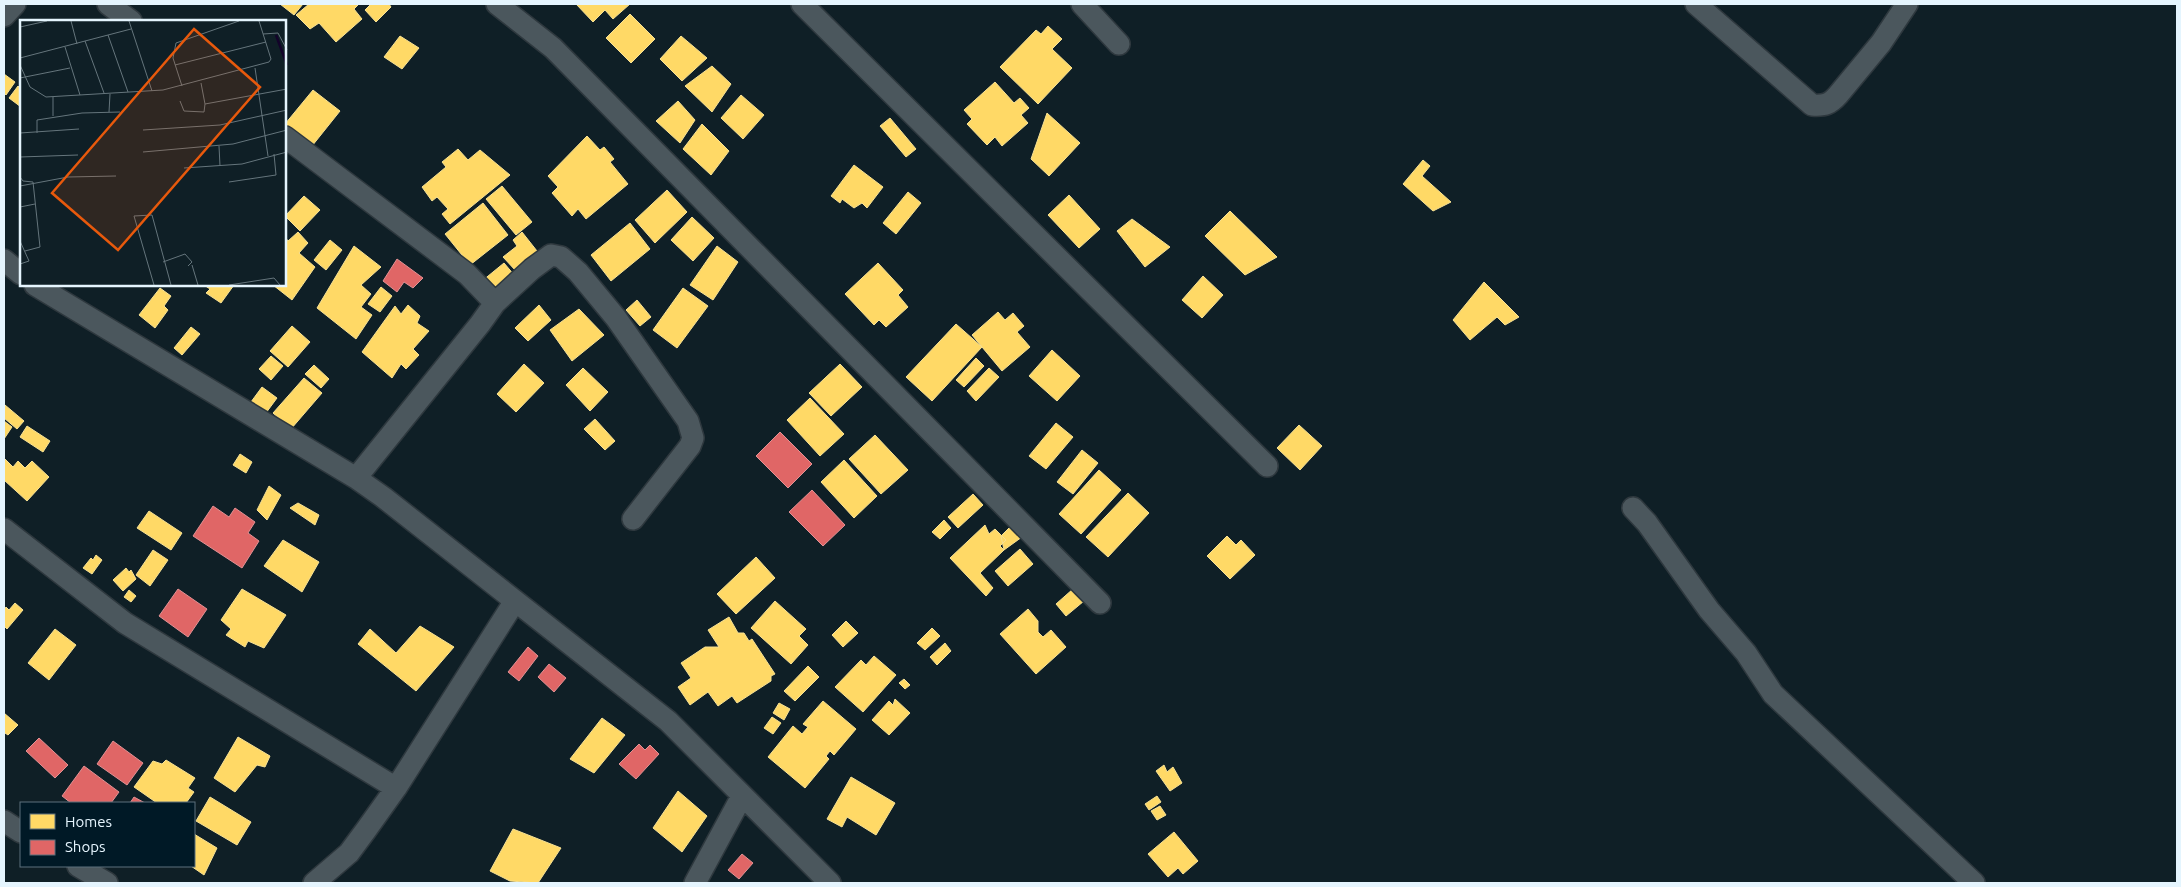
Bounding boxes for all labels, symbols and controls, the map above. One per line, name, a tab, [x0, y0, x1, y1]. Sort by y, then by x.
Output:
inset map	[20, 20, 286, 286]
legend	[20, 802, 195, 867]
text: Homes	[65, 813, 112, 830]
text: Shops	[65, 838, 106, 855]

